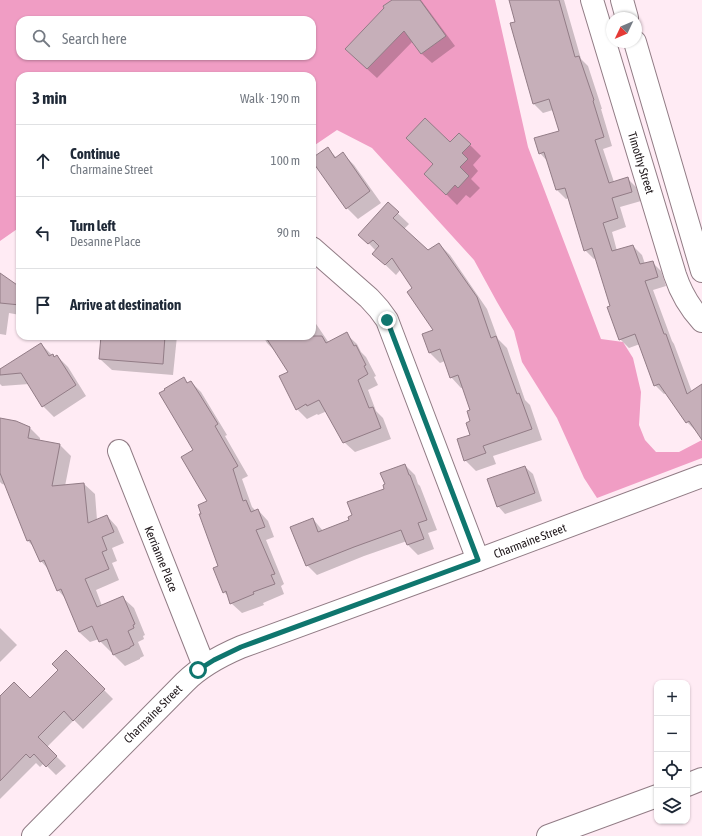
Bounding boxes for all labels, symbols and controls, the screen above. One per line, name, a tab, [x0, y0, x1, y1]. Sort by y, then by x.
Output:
north arrow	[606, 12, 642, 48]
search box	[16, 16, 316, 60]
icon: search	[30, 27, 52, 49]
text: Search here	[62, 30, 127, 47]
text: 3 min	[32, 88, 67, 108]
text: Walk · 190 m	[240, 91, 300, 106]
street label: Timothy Street	[625, 130, 657, 196]
text: Continue	[70, 145, 120, 162]
icon: ahead	[32, 150, 54, 172]
text: 100 m	[271, 153, 300, 168]
text: Charmaine Street	[70, 162, 153, 177]
text: Turn left	[70, 217, 116, 234]
icon: left	[32, 222, 54, 244]
text: 90 m	[277, 225, 300, 240]
text: Desanne Place	[70, 234, 141, 249]
icon: arrive	[32, 294, 54, 316]
text: Arrive at destination	[70, 296, 181, 313]
route end	[378, 311, 396, 329]
street label: Charmaine Street	[492, 521, 569, 561]
street label: Kerrianne Place	[141, 524, 181, 594]
route start	[189, 661, 207, 679]
map controls	[654, 680, 690, 824]
button: +	[654, 680, 690, 716]
street label: Charmaine Street	[121, 682, 185, 746]
button: −	[654, 716, 690, 752]
button: locate	[654, 752, 690, 788]
button: layers	[654, 788, 690, 824]

